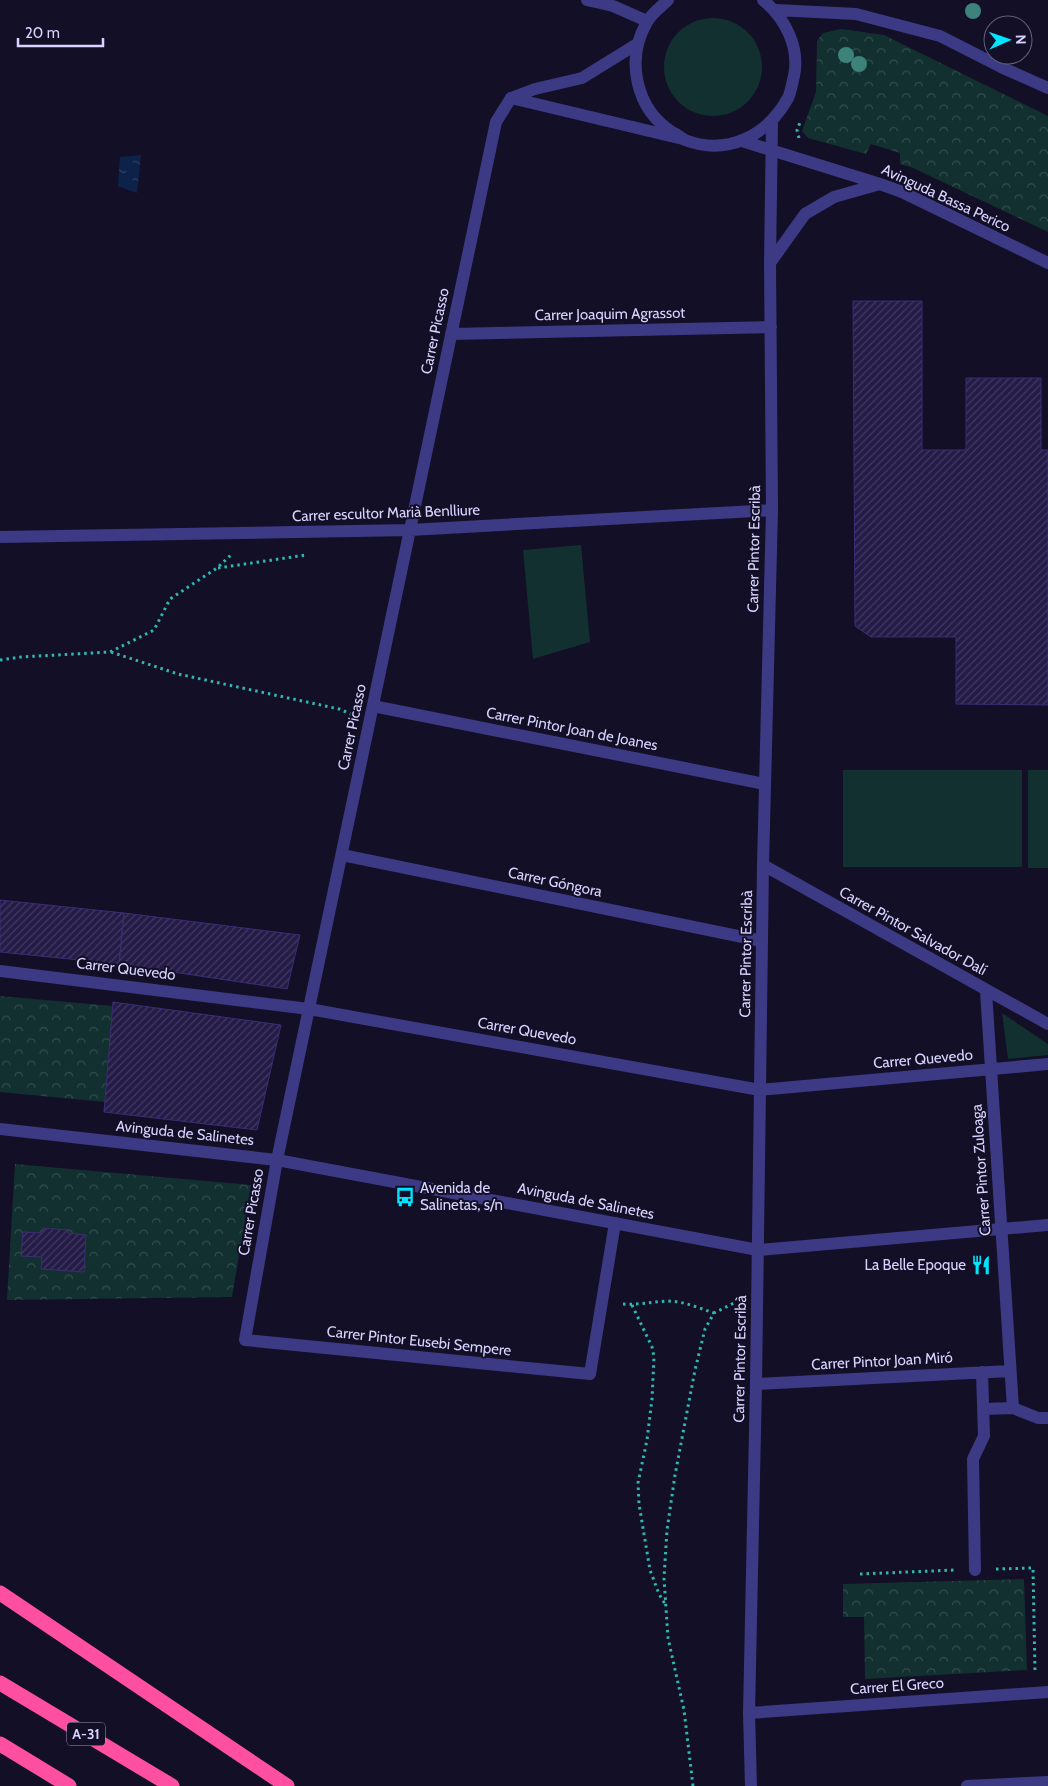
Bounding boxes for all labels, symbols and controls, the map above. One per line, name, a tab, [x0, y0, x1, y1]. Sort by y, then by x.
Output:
scale bar	[18, 15, 102, 47]
north arrow	[983, 15, 1033, 65]
text: 20 m	[25, 24, 60, 42]
text: N	[1012, 34, 1030, 45]
street label: Avinguda Bassa Perico	[879, 160, 1013, 236]
street label: Carrer Picasso	[417, 286, 453, 376]
street label: Carrer Joaquim Agrassot	[535, 304, 685, 324]
street label: Carrer Pintor Escribà	[744, 484, 764, 613]
street label: Carrer escultor Marià Benlliure	[292, 501, 481, 525]
street label: Carrer Picasso	[334, 682, 370, 772]
street label: Carrer Pintor Joan de Joanes	[485, 704, 659, 754]
street label: Carrer Góngora	[506, 863, 604, 901]
street label: Carrer Pintor Salvador Dalí	[836, 883, 990, 979]
street label: Carrer Pintor Escribà	[736, 889, 756, 1018]
street label: Carrer Quevedo	[75, 954, 177, 984]
street label: Carrer Quevedo	[476, 1013, 578, 1049]
street label: Carrer Quevedo	[872, 1046, 974, 1072]
street label: Carrer Pintor Zuloaga	[967, 1103, 995, 1236]
street label: Avinguda de Salinetes	[115, 1117, 255, 1149]
street label: Carrer Picasso	[235, 1167, 267, 1257]
place label: Avenida de Salinetas, s/n	[420, 1179, 503, 1214]
street label: Avinguda de Salinetes	[516, 1179, 656, 1223]
bus stop icon: Avenida de Salinetas, s/n	[394, 1186, 416, 1208]
restaurant icon: La Belle Epoque	[970, 1254, 992, 1276]
place label: La Belle Epoque	[865, 1256, 966, 1274]
street label: Carrer Pintor Escribà	[730, 1294, 750, 1423]
street label: Carrer Pintor Eusebi Sempere	[326, 1322, 512, 1360]
street label: Carrer Pintor Joan Miró	[811, 1348, 953, 1374]
street label: Carrer El Greco	[850, 1674, 944, 1698]
road number: A-31	[67, 1722, 105, 1746]

